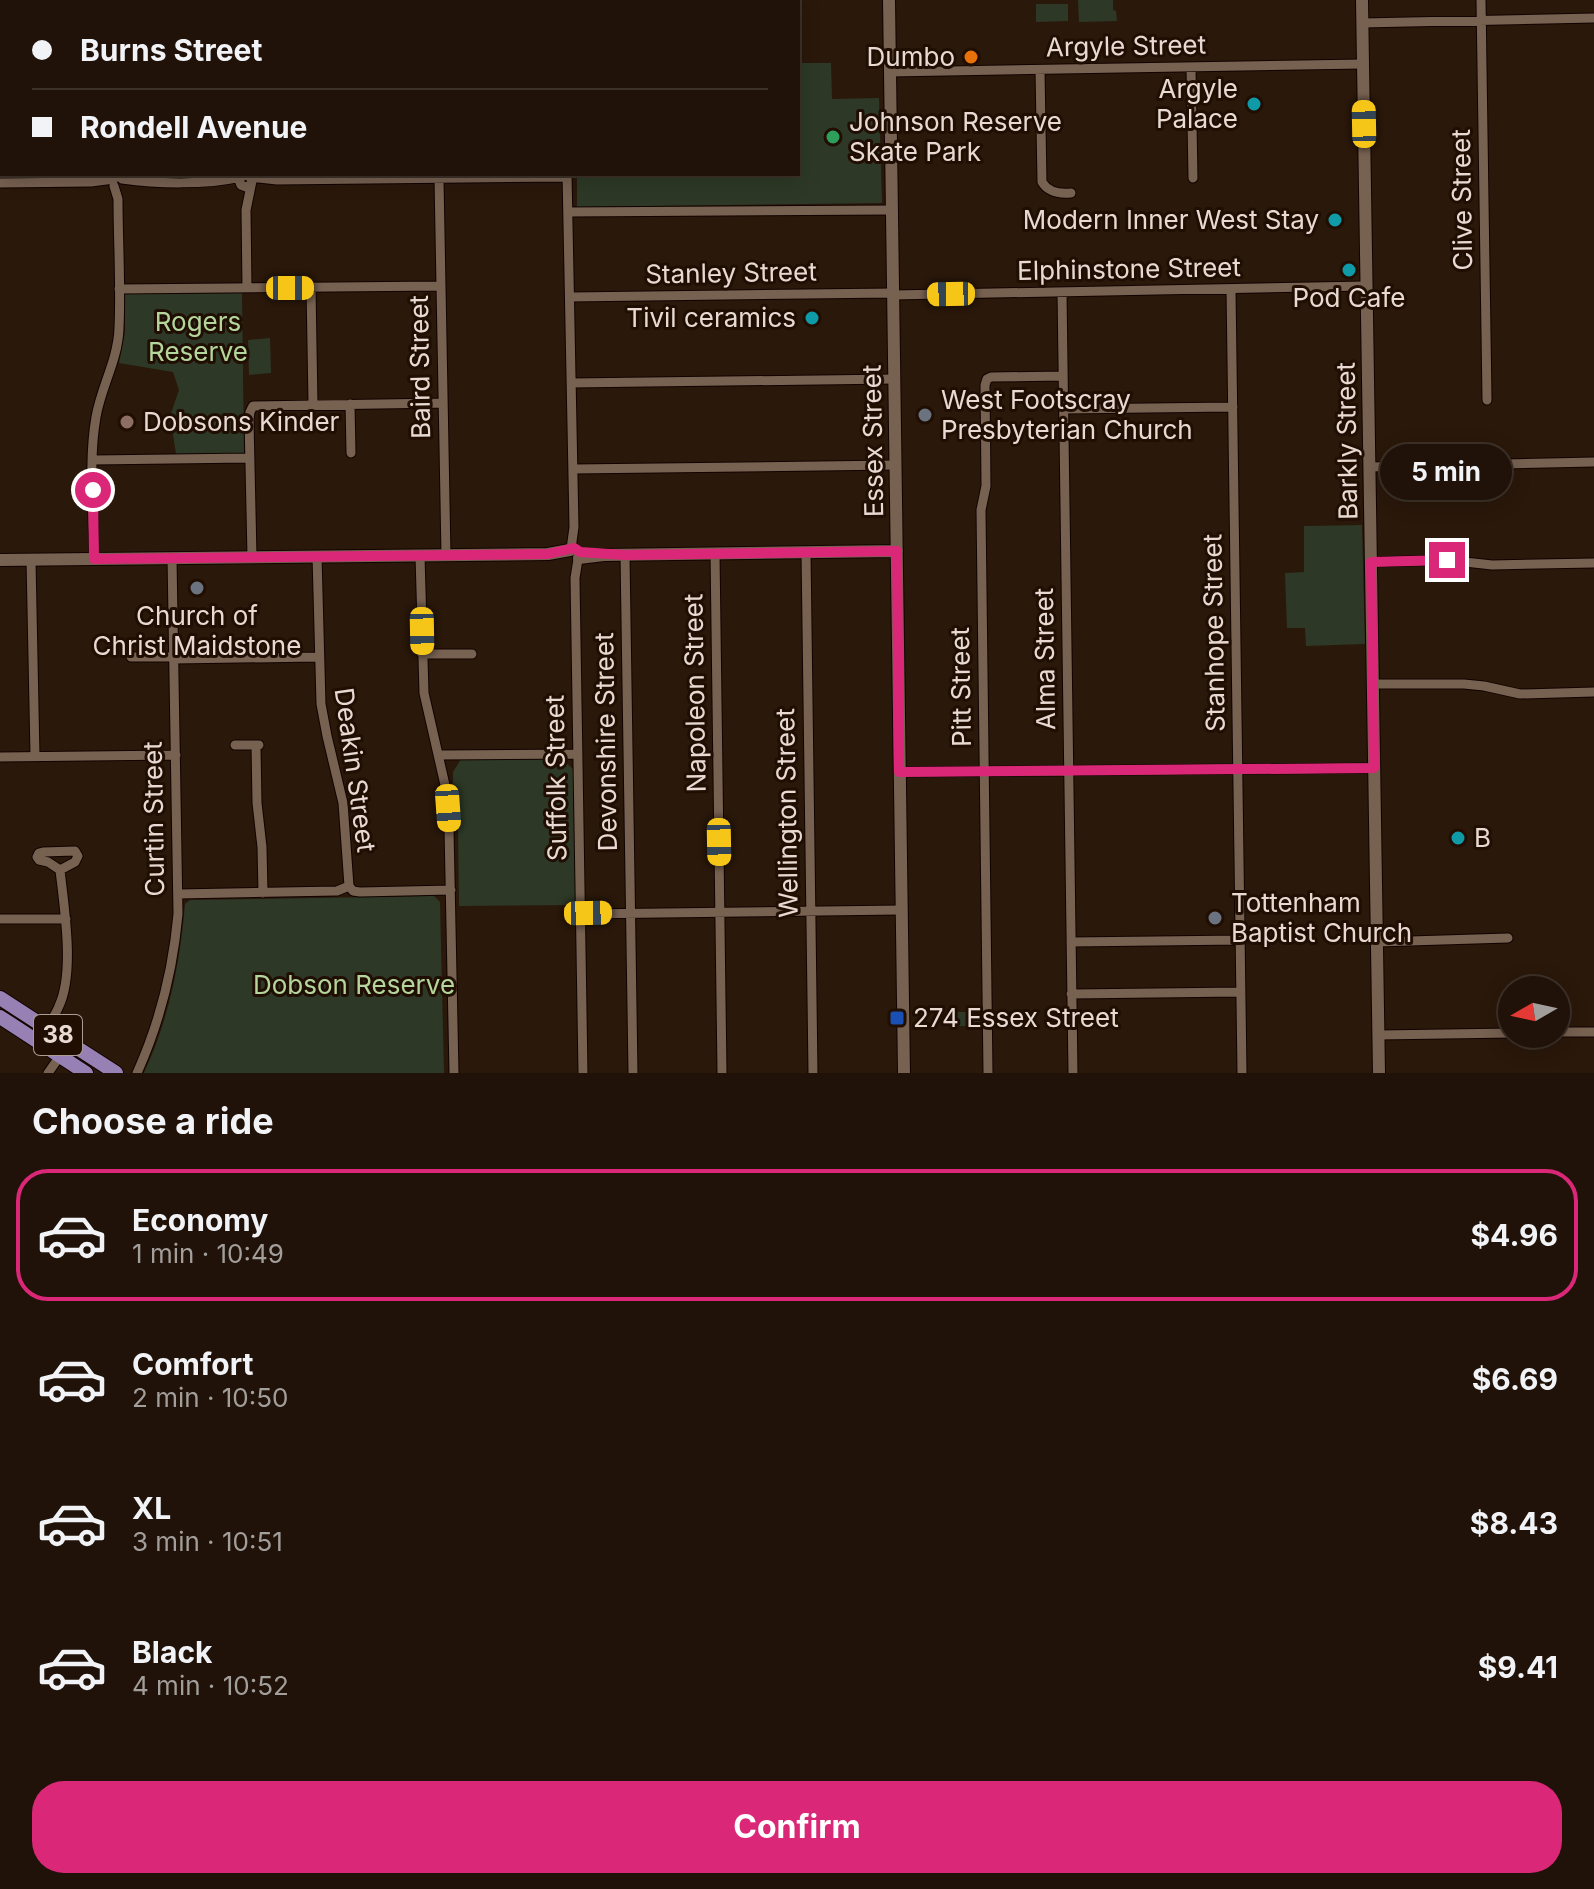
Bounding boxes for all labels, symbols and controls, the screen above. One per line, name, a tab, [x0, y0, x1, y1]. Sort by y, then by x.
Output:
street label: Argyle Street	[1046, 29, 1206, 62]
text: Burns Street	[80, 32, 262, 68]
place label: Dumbo	[867, 41, 955, 72]
marker: Dumbo	[962, 48, 980, 66]
place label: Argyle Palace	[1156, 73, 1238, 134]
marker: Argyle Palace	[1245, 95, 1263, 113]
car	[1352, 100, 1376, 148]
place label: Johnson Reserve Skate Park	[849, 106, 1062, 167]
text: Rondell Avenue	[80, 109, 307, 145]
marker: Johnson Reserve Skate Park	[824, 128, 842, 146]
street label: Clive Street	[1445, 129, 1478, 271]
place label: Modern Inner West Stay	[1023, 204, 1319, 235]
marker: Modern Inner West Stay	[1326, 211, 1344, 229]
street label: Elphinstone Street	[1017, 251, 1241, 286]
street label: Stanley Street	[645, 256, 817, 289]
marker: Pod Cafe	[1340, 261, 1358, 279]
car	[266, 276, 314, 300]
car	[927, 282, 975, 306]
place label: Pod Cafe	[1293, 282, 1405, 313]
street label: Baird Street	[403, 295, 436, 439]
place label: Tivil ceramics	[626, 302, 796, 333]
park label: Rogers Reserve	[148, 306, 248, 367]
marker: Tivil ceramics	[803, 309, 821, 327]
street label: Barkly Street	[1330, 362, 1363, 520]
street label: Essex Street	[856, 364, 889, 518]
place label: West Footscray Presbyterian Church	[941, 384, 1193, 445]
place label: Dobsons Kinder	[143, 406, 340, 437]
marker: West Footscray Presbyterian Church	[916, 406, 934, 424]
marker: Dobsons Kinder	[118, 413, 136, 431]
callout: 5 min	[1381, 444, 1513, 500]
text: 5 min	[1411, 456, 1481, 487]
route start	[75, 472, 111, 508]
street label: Stanhope Street	[1196, 534, 1231, 732]
route end	[1429, 542, 1465, 578]
marker: Church of Christ Maidstone	[188, 579, 206, 597]
street label: Alma Street	[1028, 588, 1061, 730]
street label: Napoleon Street	[677, 593, 712, 793]
place label: Church of Christ Maidstone	[93, 600, 301, 661]
car	[410, 607, 434, 655]
street label: Pitt Street	[944, 627, 977, 747]
street label: Devonshire Street	[588, 632, 623, 852]
street label: Deakin Street	[329, 686, 382, 854]
street label: Suffolk Street	[539, 695, 572, 861]
street label: Wellington Street	[769, 708, 804, 918]
street label: Curtin Street	[137, 741, 170, 897]
car	[434, 783, 462, 833]
car	[707, 818, 731, 866]
place label: B	[1474, 822, 1491, 853]
marker: B	[1449, 829, 1467, 847]
place label: Tottenham Baptist Church	[1231, 887, 1412, 948]
car	[564, 901, 612, 925]
marker: Tottenham Baptist Church	[1206, 909, 1224, 927]
park label: Dobson Reserve	[253, 969, 455, 1000]
north arrow	[1498, 976, 1570, 1048]
map controls	[1498, 976, 1570, 1048]
place label: 274 Essex Street	[913, 1002, 1119, 1033]
marker: 274 Essex Street	[888, 1009, 906, 1027]
road number: 38	[34, 1015, 82, 1055]
text: Choose a ride	[32, 1099, 274, 1143]
icon: car	[36, 1199, 108, 1271]
text: Economy	[132, 1202, 268, 1238]
text: $4.96	[1470, 1217, 1558, 1253]
text: 1 min · 10:49	[132, 1238, 284, 1269]
icon: car	[36, 1343, 108, 1415]
text: Comfort	[132, 1346, 253, 1382]
text: $6.69	[1472, 1361, 1558, 1397]
text: 2 min · 10:50	[132, 1382, 288, 1413]
icon: car	[36, 1487, 108, 1559]
text: XL	[132, 1490, 171, 1526]
text: $8.43	[1470, 1505, 1558, 1541]
text: 3 min · 10:51	[132, 1526, 283, 1557]
icon: car	[36, 1631, 108, 1703]
text: Black	[132, 1634, 212, 1670]
text: $9.41	[1478, 1649, 1558, 1685]
text: 4 min · 10:52	[132, 1670, 289, 1701]
button: Confirm	[32, 1781, 1562, 1873]

